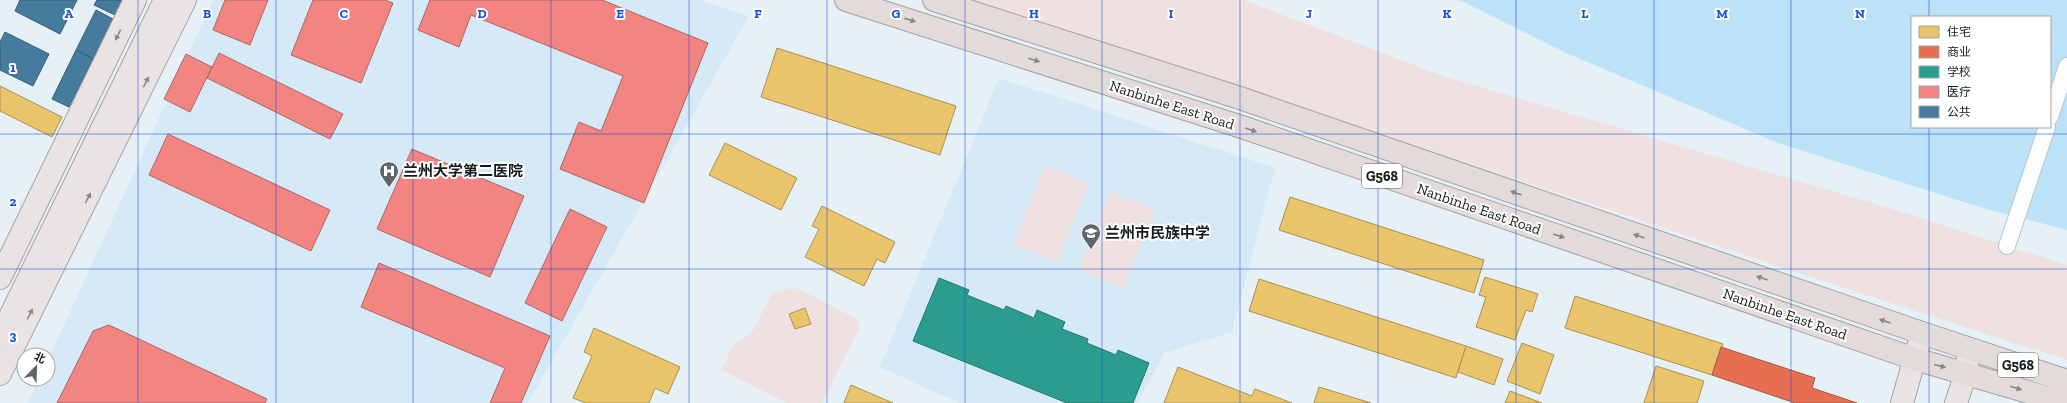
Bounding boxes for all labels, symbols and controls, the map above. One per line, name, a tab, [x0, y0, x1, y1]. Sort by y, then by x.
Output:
text: A	[65, 6, 74, 21]
text: B	[203, 6, 211, 21]
text: C	[340, 6, 348, 21]
text: D	[477, 6, 487, 21]
text: E	[616, 6, 624, 21]
text: F	[754, 6, 762, 21]
text: G	[892, 6, 901, 21]
text: H	[1029, 6, 1039, 21]
text: I	[1169, 6, 1174, 21]
text: J	[1306, 6, 1312, 21]
text: K	[1443, 6, 1452, 21]
text: L	[1581, 6, 1589, 21]
text: M	[1716, 6, 1728, 21]
text: N	[1855, 6, 1865, 21]
legend	[1911, 16, 2051, 128]
one-way arrow	[904, 18, 916, 24]
text: 住宅	[1947, 25, 1971, 39]
one-way arrow	[115, 29, 121, 41]
text: 商业	[1947, 45, 1971, 59]
one-way arrow	[1028, 57, 1040, 63]
text: 1	[10, 60, 16, 75]
text: 学校	[1947, 65, 1971, 79]
one-way arrow	[143, 76, 149, 87]
street label: Nanbinhe East Road	[1107, 76, 1237, 134]
text: 医疗	[1947, 85, 1971, 99]
text: 公共	[1947, 105, 1971, 119]
one-way arrow	[1245, 128, 1257, 134]
hospital icon: 兰州大学第二医院	[378, 160, 400, 188]
place label: 兰州大学第二医院	[403, 162, 523, 180]
road number: G568	[1362, 164, 1402, 188]
street label: Nanbinhe East Road	[1415, 179, 1544, 239]
one-way arrow	[1510, 190, 1522, 196]
one-way arrow	[85, 192, 91, 204]
text: 2	[10, 194, 17, 209]
school or university icon: 兰州市民族中学	[1080, 222, 1102, 250]
place label: 兰州市民族中学	[1105, 224, 1210, 242]
one-way arrow	[1633, 233, 1645, 239]
one-way arrow	[1553, 234, 1565, 240]
one-way arrow	[1756, 275, 1768, 281]
street label: Nanbinhe East Road	[1721, 284, 1850, 344]
one-way arrow	[27, 308, 33, 320]
one-way arrow	[1878, 317, 1890, 323]
text: 3	[10, 328, 17, 343]
north arrow	[16, 347, 56, 387]
text: 北	[32, 350, 47, 366]
road number: G568	[1998, 353, 2038, 377]
one-way arrow	[1935, 363, 1947, 369]
one-way arrow	[2011, 385, 2023, 391]

